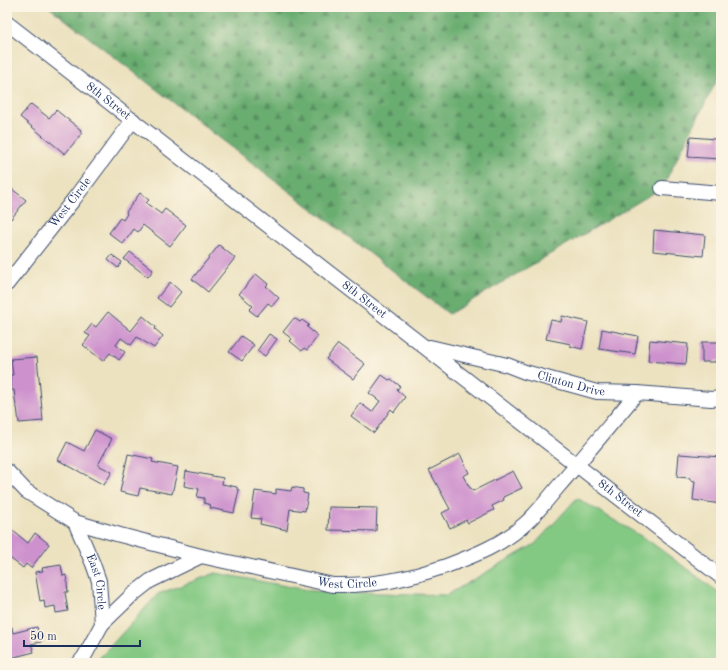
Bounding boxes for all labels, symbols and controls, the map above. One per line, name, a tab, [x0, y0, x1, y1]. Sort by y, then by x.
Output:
street label: 8th Street	[84, 81, 133, 122]
street label: West Circle	[47, 175, 94, 230]
street label: 8th Street	[340, 279, 389, 321]
street label: Clinton Drive	[536, 370, 605, 399]
street label: 8th Street	[596, 478, 645, 520]
street label: East Circle	[83, 552, 107, 611]
street label: West Circle	[316, 576, 378, 591]
scale bar	[24, 622, 140, 648]
text: 50 m	[30, 630, 57, 643]

